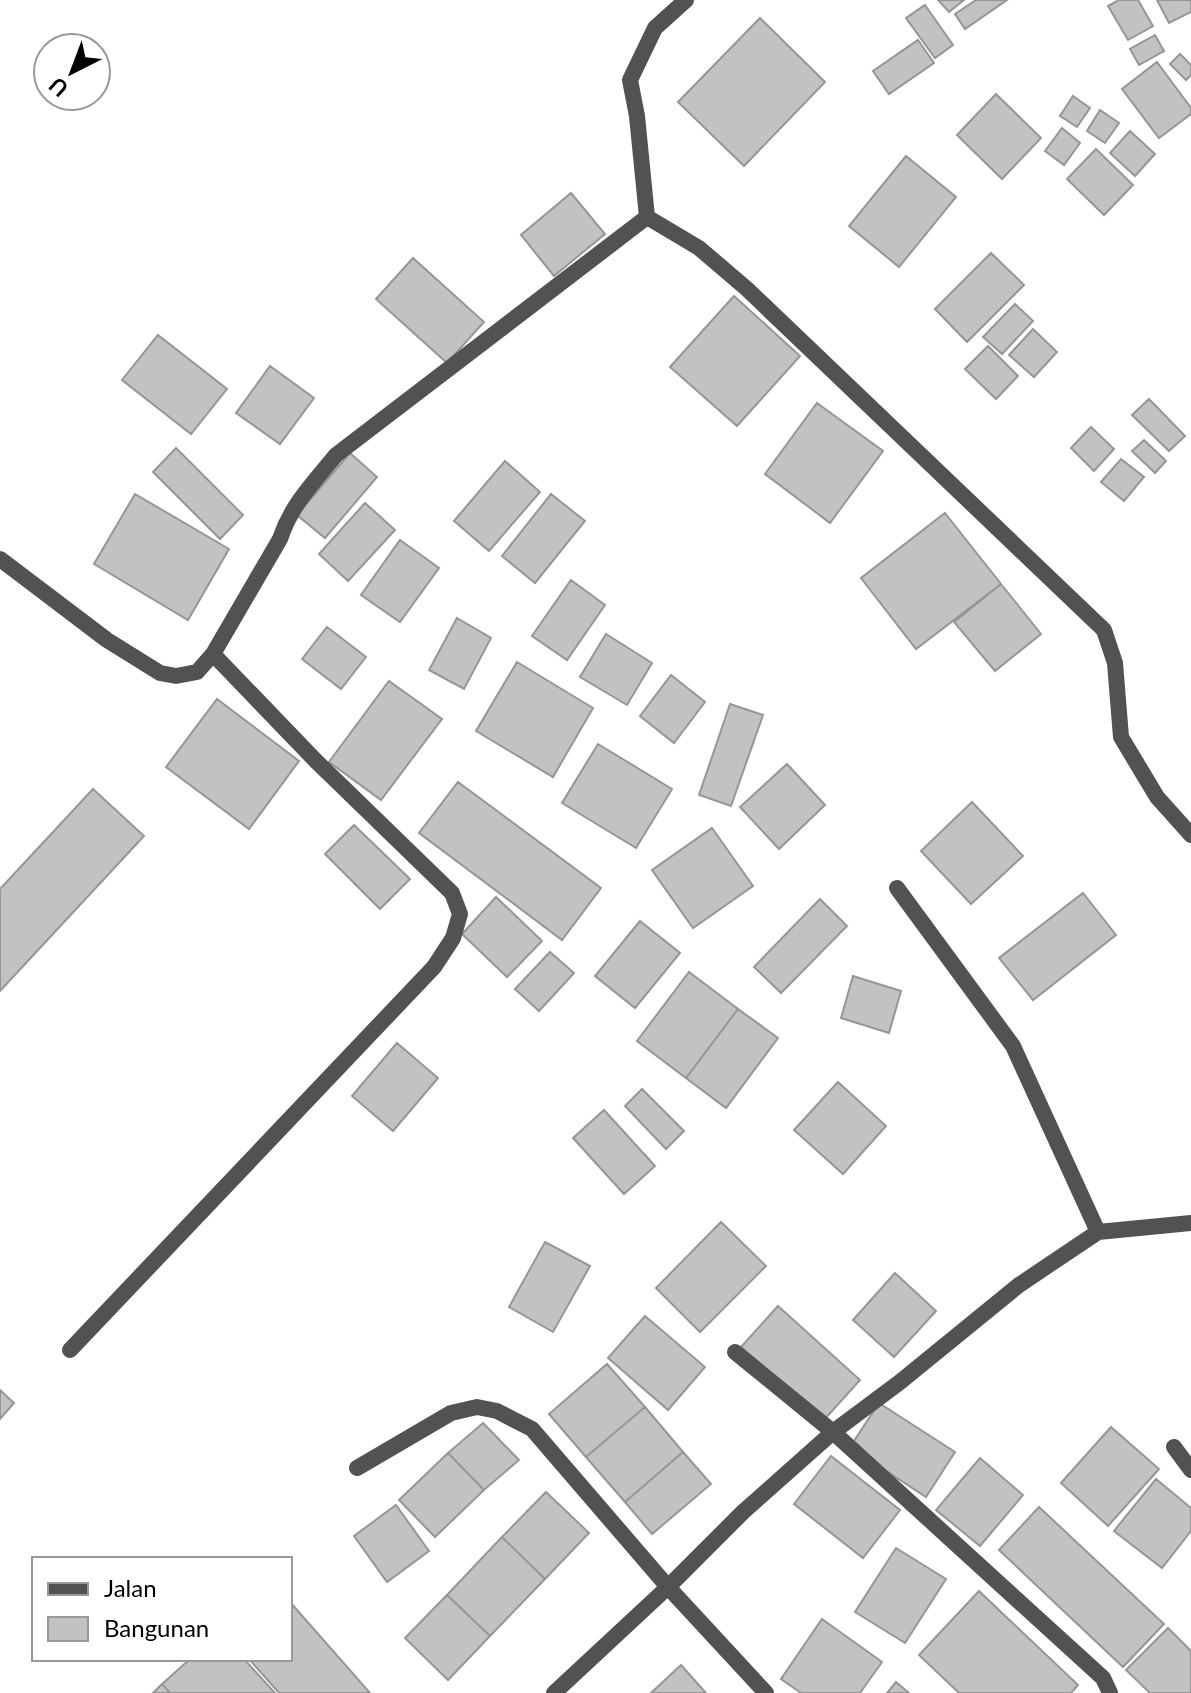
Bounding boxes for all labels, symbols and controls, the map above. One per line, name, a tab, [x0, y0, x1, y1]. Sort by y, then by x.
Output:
north arrow	[32, 32, 112, 112]
text: U	[43, 72, 73, 103]
legend	[32, 1557, 292, 1661]
text: Jalan	[104, 1573, 157, 1602]
text: Bangunan	[104, 1613, 209, 1642]

